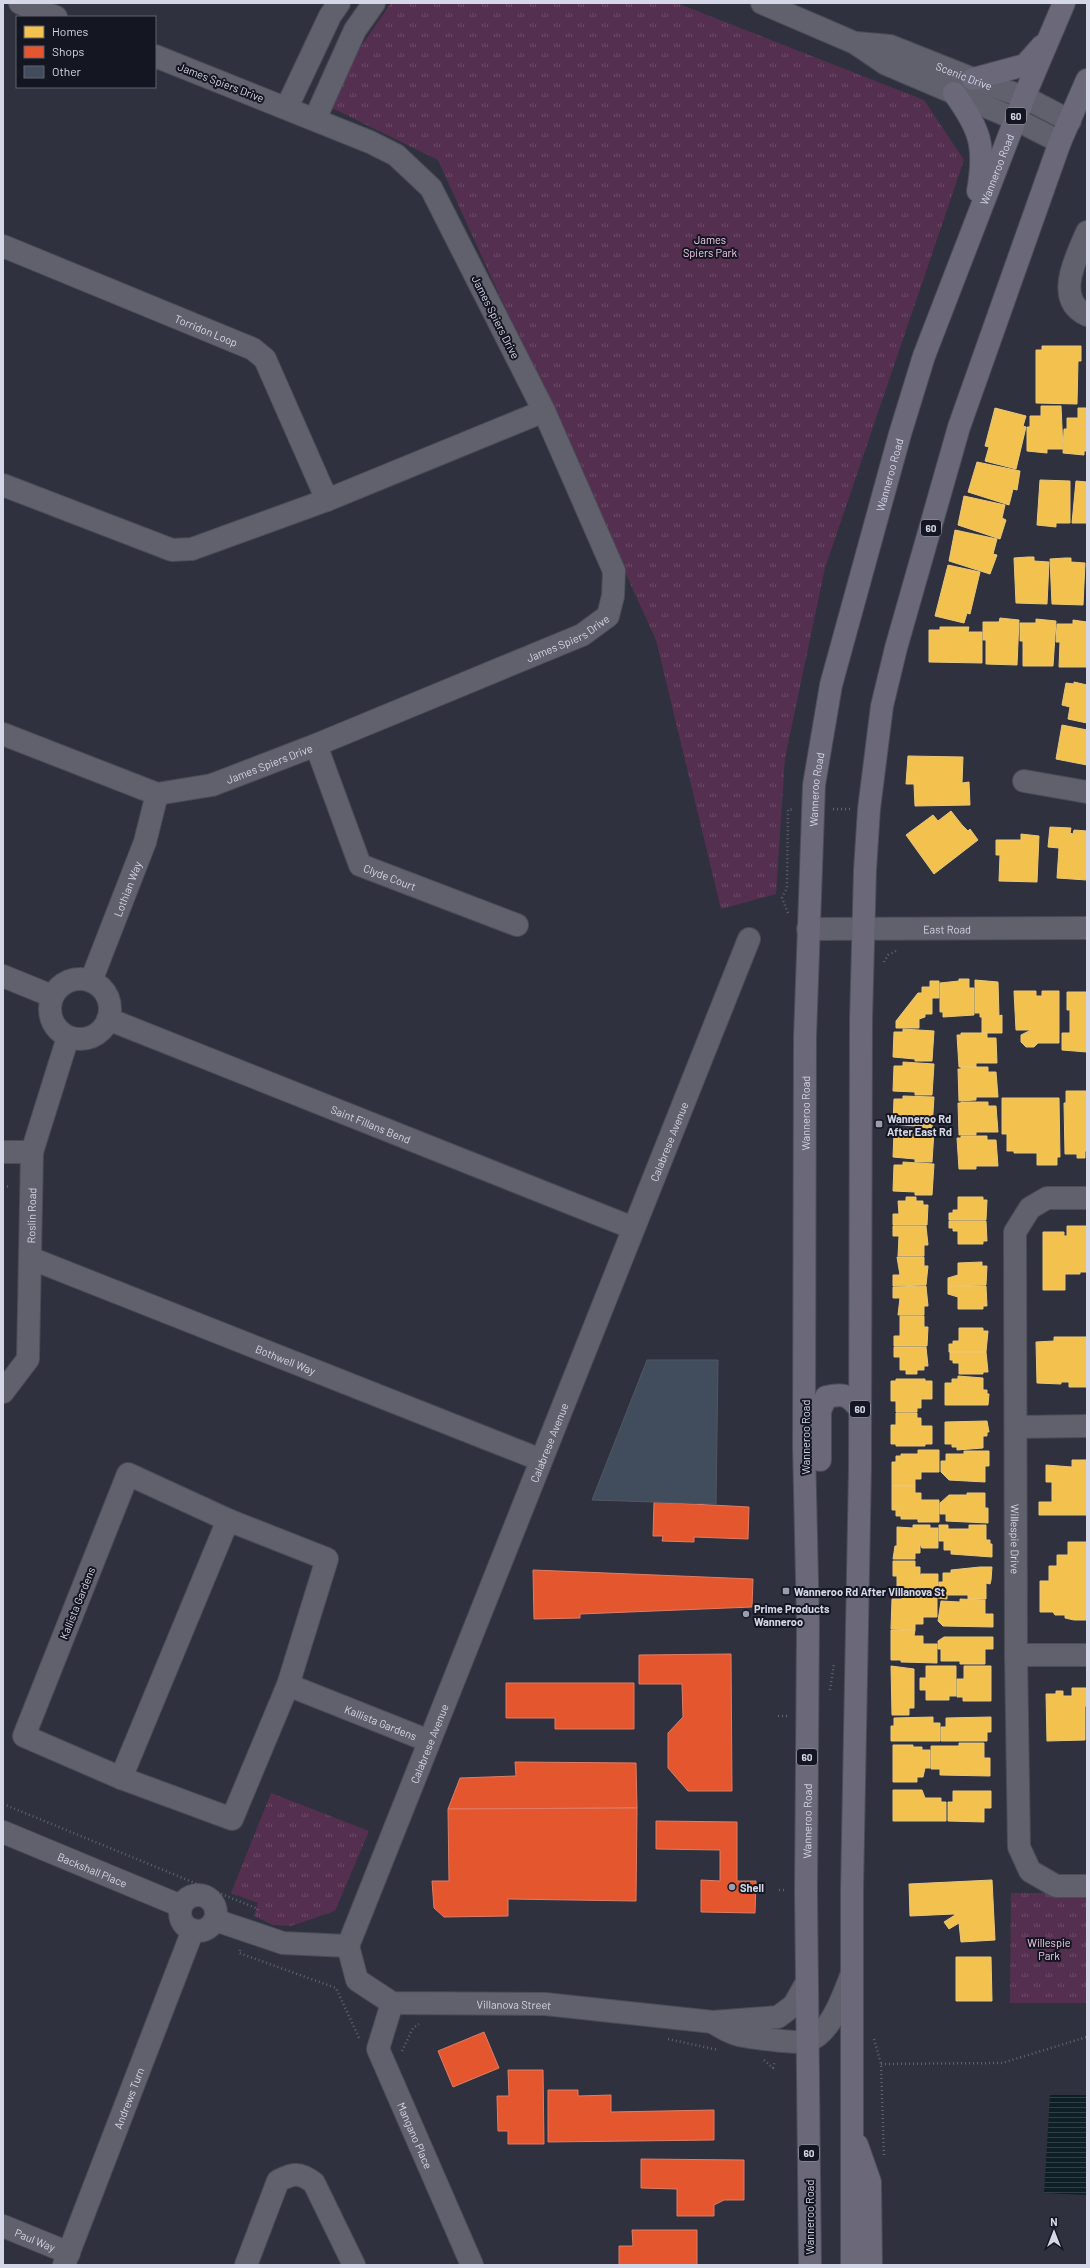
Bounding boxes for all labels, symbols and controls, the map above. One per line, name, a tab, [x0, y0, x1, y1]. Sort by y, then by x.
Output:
legend	[16, 16, 156, 88]
text: Homes	[52, 24, 89, 38]
text: Shops	[52, 44, 85, 58]
street label: Scenic Drive	[934, 59, 994, 92]
street label: James Spiers Drive	[176, 60, 266, 104]
text: Other	[52, 64, 82, 78]
road number: 60	[1006, 108, 1026, 124]
street label: Wanneroo Road	[977, 132, 1016, 206]
park label: James Spiers Park	[683, 233, 738, 259]
street label: James Spiers Drive	[469, 273, 523, 361]
street label: Torridon Loop	[173, 311, 240, 349]
street label: Wanneroo Road	[873, 437, 905, 512]
road number: 60	[921, 520, 941, 536]
street label: James Spiers Drive	[524, 611, 611, 664]
street label: James Spiers Drive	[224, 741, 314, 786]
street label: Wanneroo Road	[806, 751, 826, 827]
street label: Lothian Way	[110, 859, 144, 918]
street label: Clyde Court	[362, 861, 418, 892]
street label: East Road	[923, 922, 971, 935]
street label: Wanneroo Road	[798, 1076, 811, 1151]
street label: Calabrese Avenue	[647, 1100, 690, 1183]
street label: Saint Fillans Bend	[329, 1102, 413, 1145]
place label: Wanneroo Rd After East Rd	[887, 1112, 952, 1138]
marker: Wanneroo Rd After East Rd	[874, 1119, 884, 1129]
street label: Roslin Road	[24, 1187, 38, 1243]
street label: Bothwell Way	[254, 1341, 318, 1377]
street label: Wanneroo Road	[799, 1400, 812, 1474]
street label: Calabrese Avenue	[527, 1401, 570, 1484]
road number: 60	[850, 1401, 870, 1417]
street label: Willespie Drive	[1009, 1504, 1022, 1574]
street label: Kallista Gardens	[57, 1565, 97, 1641]
place label: Wanneroo Rd After Villanova St	[794, 1585, 945, 1598]
marker: Wanneroo Rd After Villanova St	[781, 1586, 791, 1596]
place label: Prime Products Wanneroo	[754, 1602, 830, 1628]
marker: Prime Products Wanneroo	[741, 1609, 751, 1619]
street label: Kallista Gardens	[343, 1702, 419, 1742]
street label: Calabrese Avenue	[407, 1702, 450, 1785]
road number: 60	[797, 1749, 817, 1765]
street label: Wanneroo Road	[800, 1784, 813, 1859]
street label: Backshall Place	[56, 1849, 129, 1889]
place label: Shell	[740, 1881, 764, 1894]
marker: Shell	[727, 1882, 737, 1892]
park label: Willespie Park	[1027, 1936, 1071, 1962]
street label: Villanova Street	[477, 1997, 552, 2011]
street label: Andrews Turn	[111, 2065, 146, 2131]
street label: Mangano Place	[395, 2100, 436, 2170]
road number: 60	[799, 2145, 819, 2161]
street label: Wanneroo Road	[803, 2180, 816, 2254]
north arrow	[1034, 2212, 1074, 2252]
text: N	[1050, 2215, 1058, 2228]
street label: Paul Way	[13, 2225, 58, 2253]

